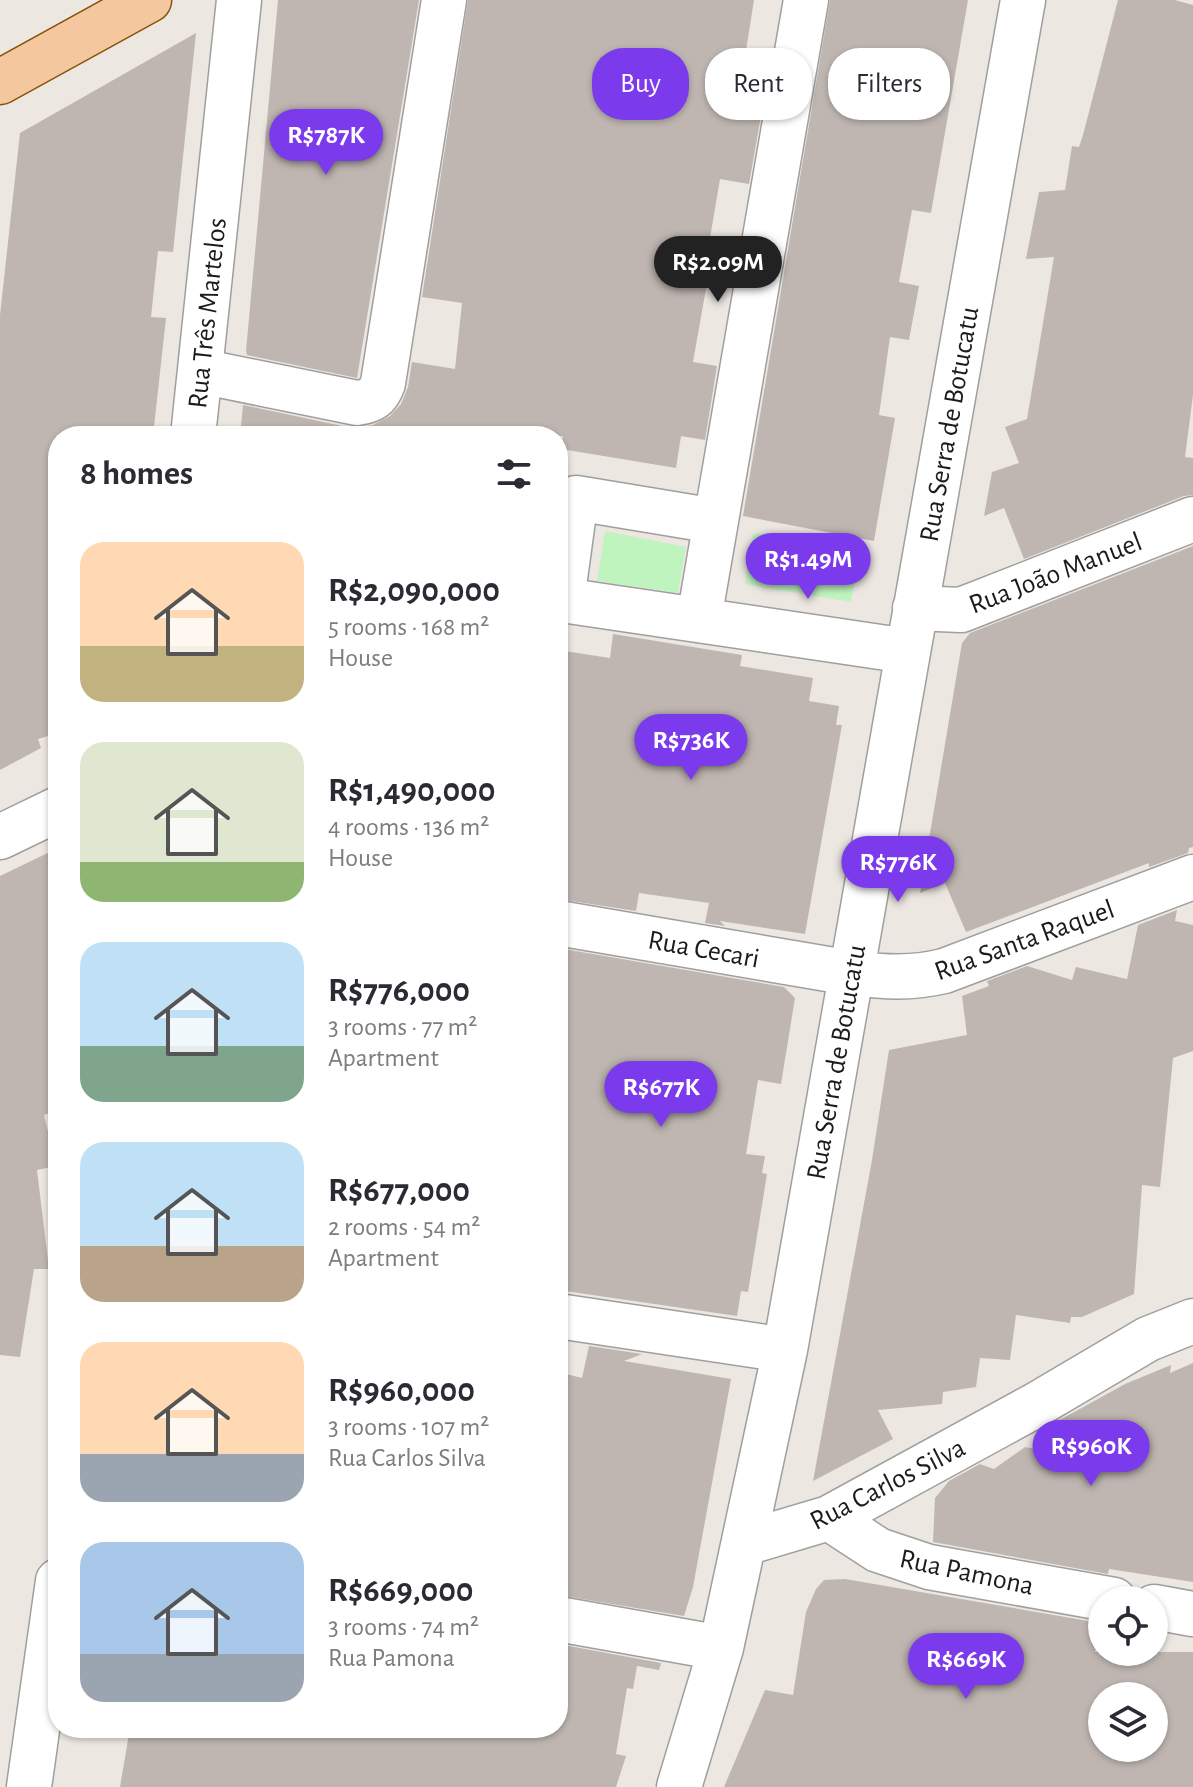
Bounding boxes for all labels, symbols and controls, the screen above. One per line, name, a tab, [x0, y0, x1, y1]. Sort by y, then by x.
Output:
chip: Buy	[592, 48, 689, 120]
chip: Rent	[705, 48, 812, 120]
chip: Filters	[828, 48, 950, 120]
pin: R$787K	[261, 109, 391, 177]
text: R$787K	[287, 122, 365, 148]
street label: Rua Três Martelos	[184, 216, 232, 410]
pin: R$2.09M	[644, 236, 792, 304]
text: R$2.09M	[672, 249, 764, 275]
street label: Rua Serra de Botucatu	[916, 305, 984, 544]
icon: filters	[492, 452, 536, 496]
text: 8 homes	[80, 457, 193, 491]
street label: Rua João Manuel	[965, 528, 1146, 620]
pin: R$1.49M	[734, 533, 882, 601]
text: R$1.49M	[764, 546, 852, 572]
icon: home	[144, 574, 240, 670]
text: R$2,090,000	[328, 574, 500, 608]
text: 5 rooms · 168 m²	[328, 614, 489, 640]
text: House	[328, 645, 393, 671]
pin: R$736K	[626, 714, 756, 782]
text: R$736K	[652, 727, 730, 753]
icon: home	[144, 774, 240, 870]
text: R$1,490,000	[328, 774, 496, 808]
text: 4 rooms · 136 m²	[328, 814, 489, 840]
pin: R$776K	[833, 836, 963, 904]
text: House	[328, 845, 393, 871]
text: R$776K	[859, 849, 937, 875]
street label: Rua Santa Raquel	[931, 895, 1118, 986]
street label: Rua Cecari	[646, 926, 762, 974]
street label: Rua Serra de Botucatu	[803, 943, 871, 1182]
icon: home	[144, 974, 240, 1070]
text: R$776,000	[328, 974, 470, 1008]
text: 3 rooms · 77 m²	[328, 1014, 477, 1040]
text: Apartment	[328, 1045, 439, 1071]
pin: R$677K	[596, 1061, 726, 1129]
text: R$677K	[622, 1074, 700, 1100]
icon: home	[144, 1174, 240, 1270]
text: R$677,000	[328, 1174, 470, 1208]
text: 2 rooms · 54 m²	[328, 1214, 480, 1240]
text: Apartment	[328, 1245, 439, 1271]
icon: home	[144, 1374, 240, 1470]
text: R$960,000	[328, 1374, 475, 1408]
text: 3 rooms · 107 m²	[328, 1414, 489, 1440]
pin: R$960K	[1026, 1420, 1156, 1488]
text: R$960K	[1051, 1433, 1131, 1459]
street label: Rua Carlos Silva	[806, 1434, 970, 1536]
text: Rua Carlos Silva	[328, 1445, 486, 1471]
street label: Rua Pamona	[897, 1545, 1036, 1601]
icon: home	[144, 1574, 240, 1670]
text: R$669,000	[328, 1574, 474, 1608]
map controls	[1088, 1586, 1168, 1762]
button: locate	[1088, 1586, 1168, 1666]
text: 3 rooms · 74 m²	[328, 1614, 479, 1640]
pin: R$669K	[901, 1633, 1031, 1701]
text: Rua Pamona	[328, 1645, 455, 1671]
text: R$669K	[926, 1646, 1006, 1672]
button: layers	[1088, 1682, 1168, 1762]

